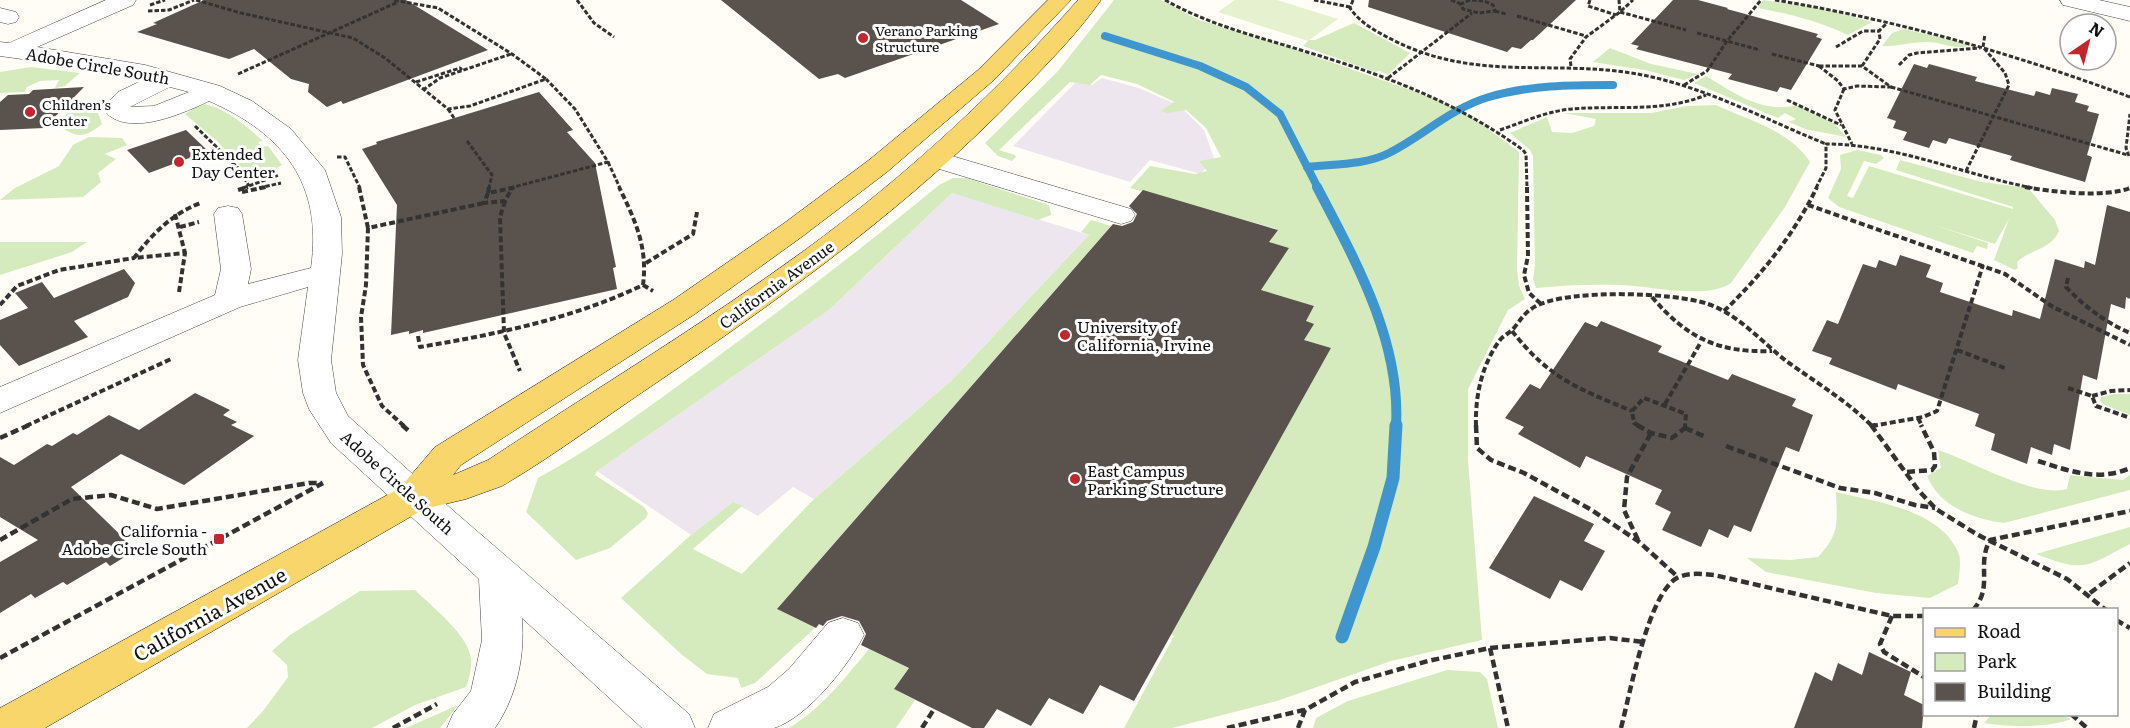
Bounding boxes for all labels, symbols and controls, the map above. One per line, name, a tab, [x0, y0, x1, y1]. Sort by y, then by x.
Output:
north arrow	[2058, 12, 2118, 72]
text: N	[2085, 15, 2110, 43]
place label: Verano Parking Structure	[875, 20, 978, 56]
marker: Verano Parking Structure	[856, 31, 870, 45]
street label: Adobe Circle South	[24, 41, 172, 90]
place label: Children’s Center	[42, 94, 111, 130]
marker: Children’s Center	[23, 105, 37, 119]
place label: Extended Day Center	[191, 141, 275, 183]
marker: Extended Day Center	[172, 155, 186, 169]
street label: California Avenue	[713, 234, 839, 334]
place label: University of California, Irvine	[1077, 314, 1211, 356]
marker: University of California, Irvine	[1058, 328, 1072, 342]
street label: Adobe Circle South	[336, 424, 460, 540]
place label: East Campus Parking Structure	[1087, 458, 1224, 500]
marker: East Campus Parking Structure	[1068, 472, 1082, 486]
place label: California - Adobe Circle South	[61, 518, 207, 560]
marker: California - Adobe Circle South	[212, 532, 226, 546]
street label: California Avenue	[127, 558, 291, 668]
legend	[1923, 608, 2118, 716]
text: Road	[1977, 617, 2021, 644]
text: Park	[1977, 647, 2018, 674]
text: Building	[1977, 677, 2052, 704]

